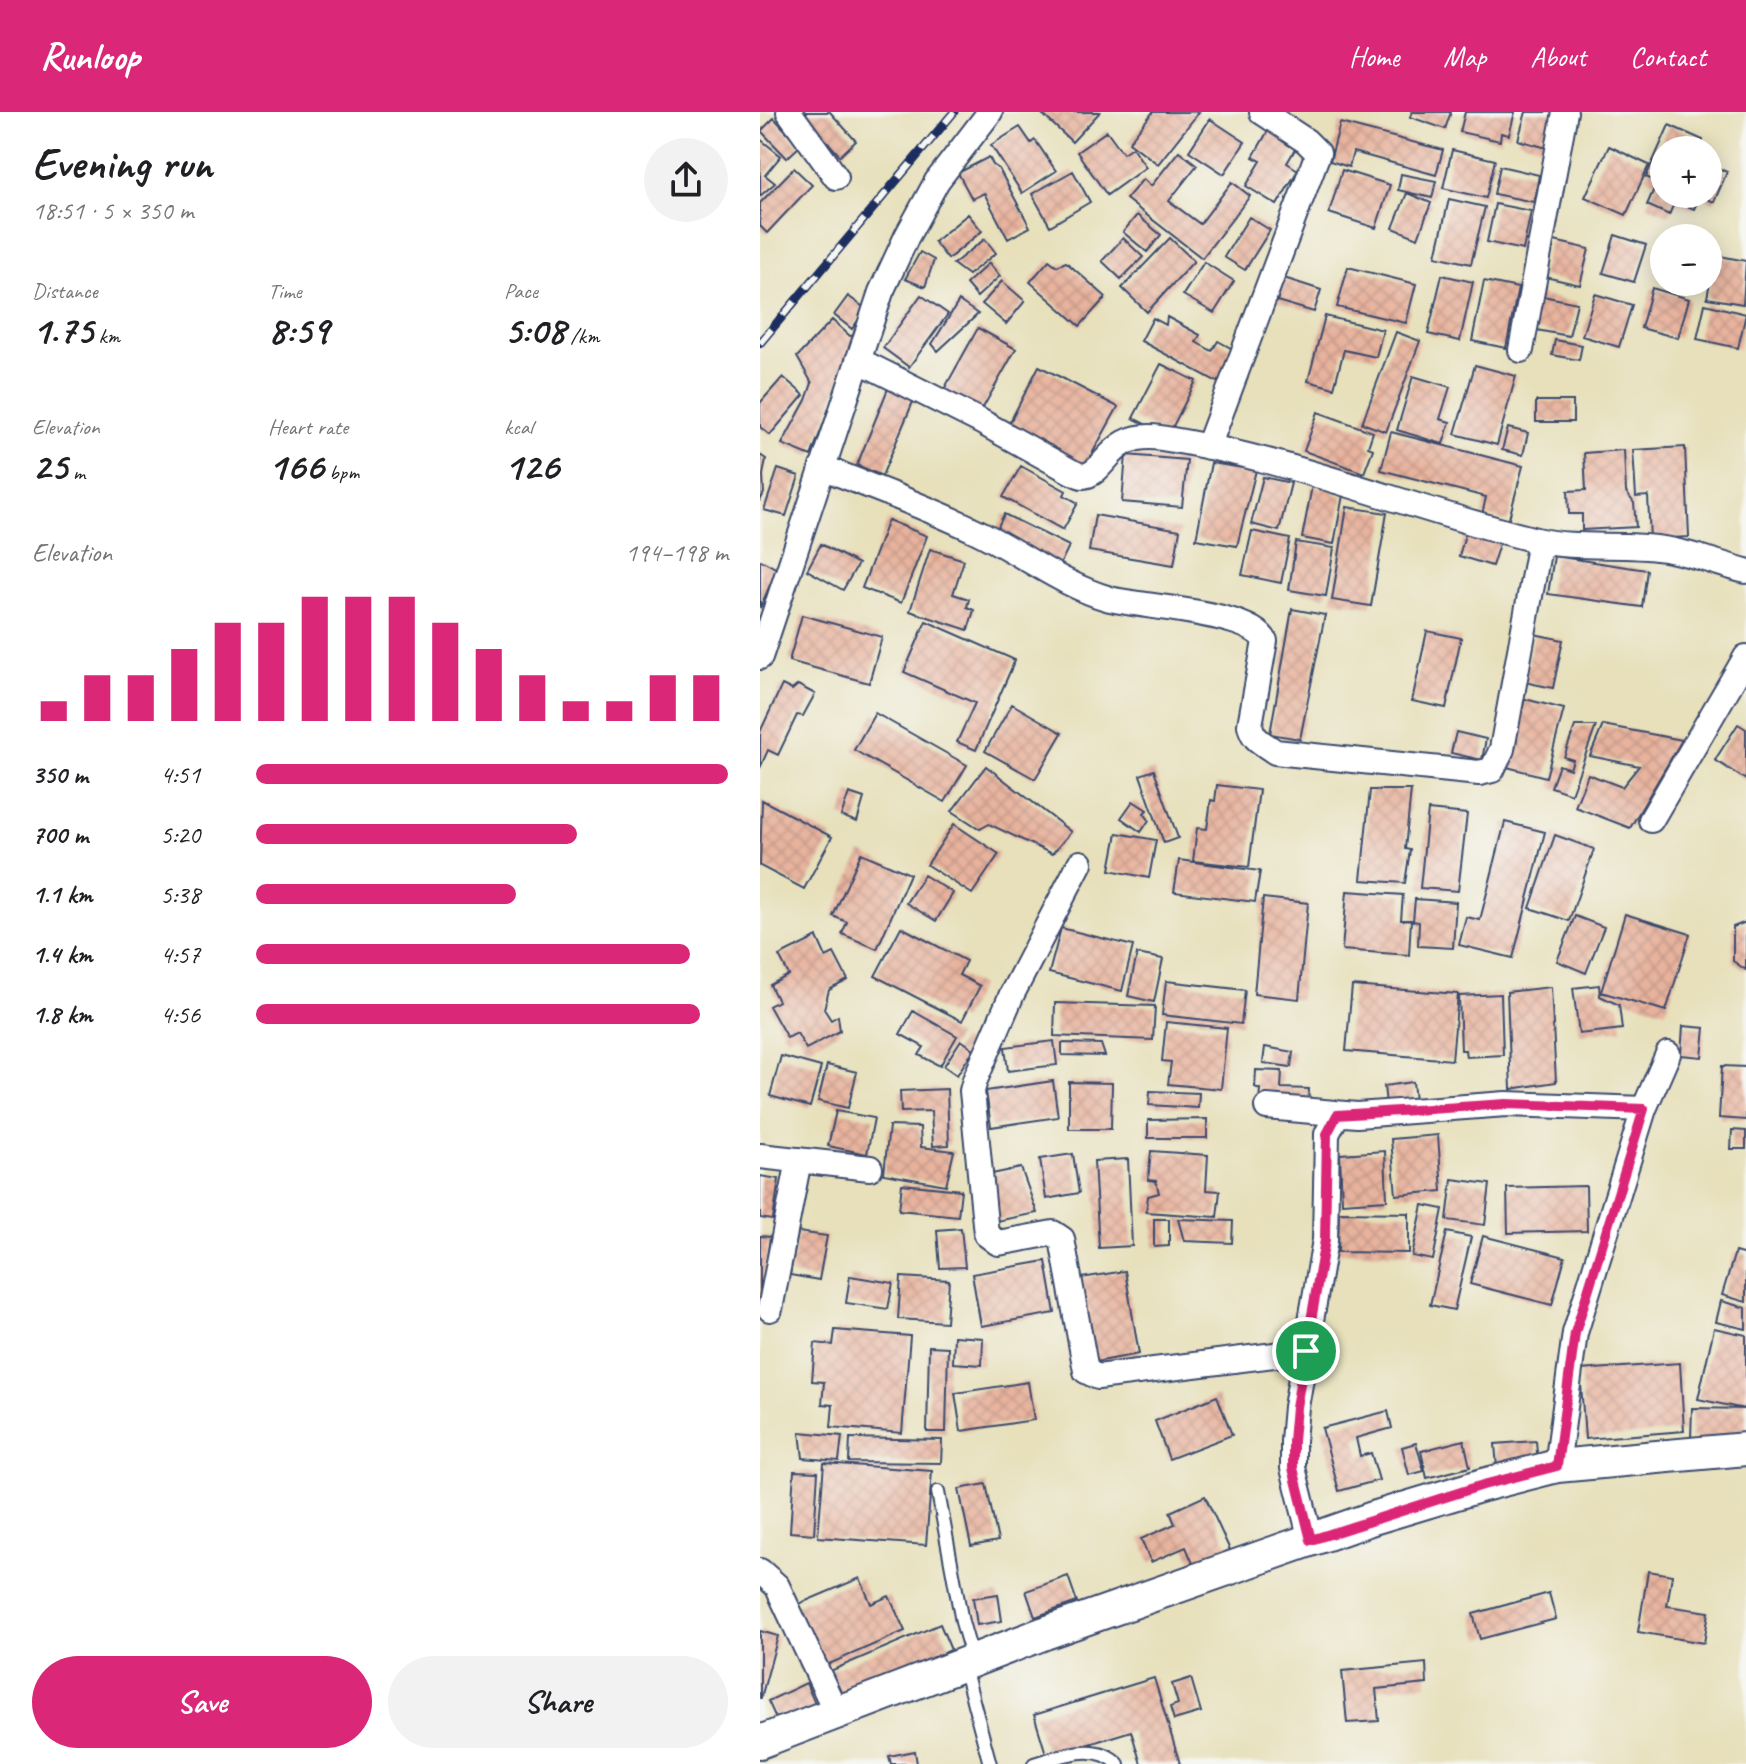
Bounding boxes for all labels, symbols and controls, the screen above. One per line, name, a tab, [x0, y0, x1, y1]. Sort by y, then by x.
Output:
text: Runloop	[40, 33, 140, 80]
text: Home	[1349, 39, 1399, 74]
text: Map	[1443, 39, 1486, 74]
text: About	[1530, 39, 1586, 74]
text: Contact	[1630, 39, 1706, 74]
text: Evening run	[32, 136, 212, 191]
map controls	[1650, 136, 1722, 296]
button: +	[1650, 136, 1722, 208]
button: share	[644, 138, 728, 222]
text: 18:51 · 5 × 350 m	[32, 194, 193, 227]
button: −	[1650, 224, 1722, 296]
text: Distance	[32, 277, 98, 305]
text: Time	[268, 277, 302, 305]
text: Pace	[504, 277, 538, 305]
text: 1.75	[32, 305, 93, 355]
text: 8:59	[268, 305, 329, 355]
text: 5:08	[504, 305, 565, 355]
text: km	[93, 322, 120, 350]
text: /km	[565, 322, 599, 350]
text: Elevation	[32, 413, 100, 441]
text: Heart rate	[268, 413, 348, 441]
text: kcal	[504, 413, 533, 441]
text: 25	[32, 441, 67, 491]
text: 166	[268, 441, 324, 491]
text: 126	[504, 441, 559, 491]
text: m	[67, 458, 85, 486]
text: bpm	[324, 458, 359, 486]
text: Elevation	[32, 536, 112, 569]
text: 194–198 m	[625, 536, 728, 569]
text: 350 m	[32, 758, 88, 791]
text: 4:51	[160, 758, 200, 791]
text: 700 m	[32, 818, 88, 851]
text: 5:20	[160, 818, 200, 851]
text: 1.1 km	[32, 878, 92, 911]
text: 5:38	[160, 878, 200, 911]
text: 1.4 km	[32, 938, 92, 971]
text: 4:57	[160, 938, 200, 971]
text: 1.8 km	[32, 998, 92, 1031]
text: 4:56	[160, 998, 200, 1031]
pin	[1272, 1317, 1340, 1385]
icon: arrive	[1284, 1329, 1328, 1373]
button: Save	[32, 1656, 372, 1748]
button: Share	[388, 1656, 728, 1748]

